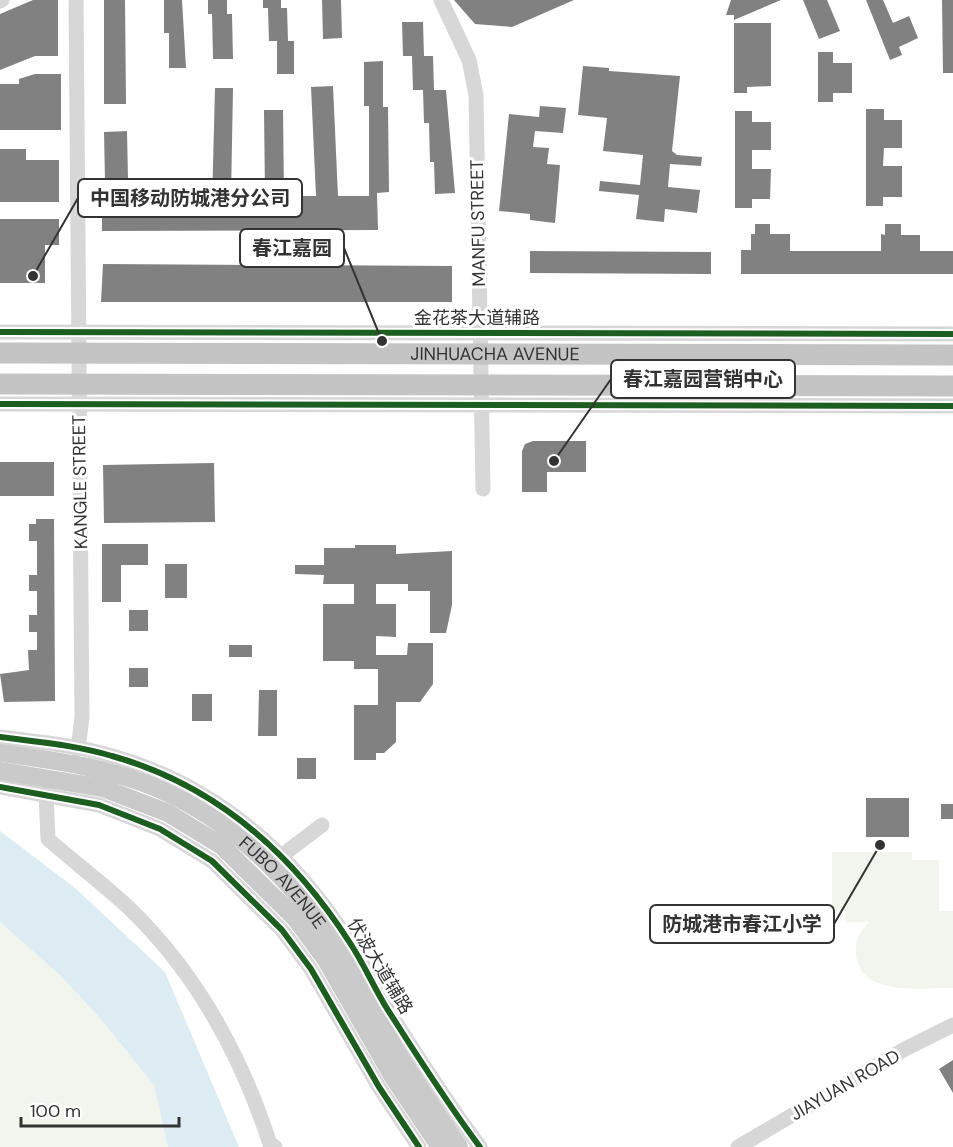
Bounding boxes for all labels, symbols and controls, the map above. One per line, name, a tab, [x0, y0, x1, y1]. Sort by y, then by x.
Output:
street label: MANFU STREET	[465, 159, 491, 287]
callout: 中国移动防城港分公司	[78, 179, 302, 217]
text: 中国移动防城港分公司	[90, 185, 290, 211]
callout: 春江嘉园	[240, 229, 344, 267]
text: 春江嘉园	[252, 235, 332, 261]
street label: 金花茶大道辅路	[414, 306, 540, 330]
street label: JINHUACHA AVENUE	[410, 342, 580, 366]
callout: 春江嘉园营销中心	[611, 360, 795, 398]
text: 春江嘉园营销中心	[623, 366, 783, 392]
street label: KANGLE STREET	[67, 415, 93, 549]
street label: FUBO AVENUE	[234, 831, 331, 933]
callout: 防城港市春江小学	[650, 905, 834, 943]
text: 防城港市春江小学	[662, 911, 822, 937]
street label: 伏波大道辅路	[342, 914, 418, 1018]
street label: JIAYUAN ROAD	[786, 1044, 904, 1126]
scale bar	[21, 1090, 178, 1128]
text: 100 m	[30, 1099, 81, 1123]

